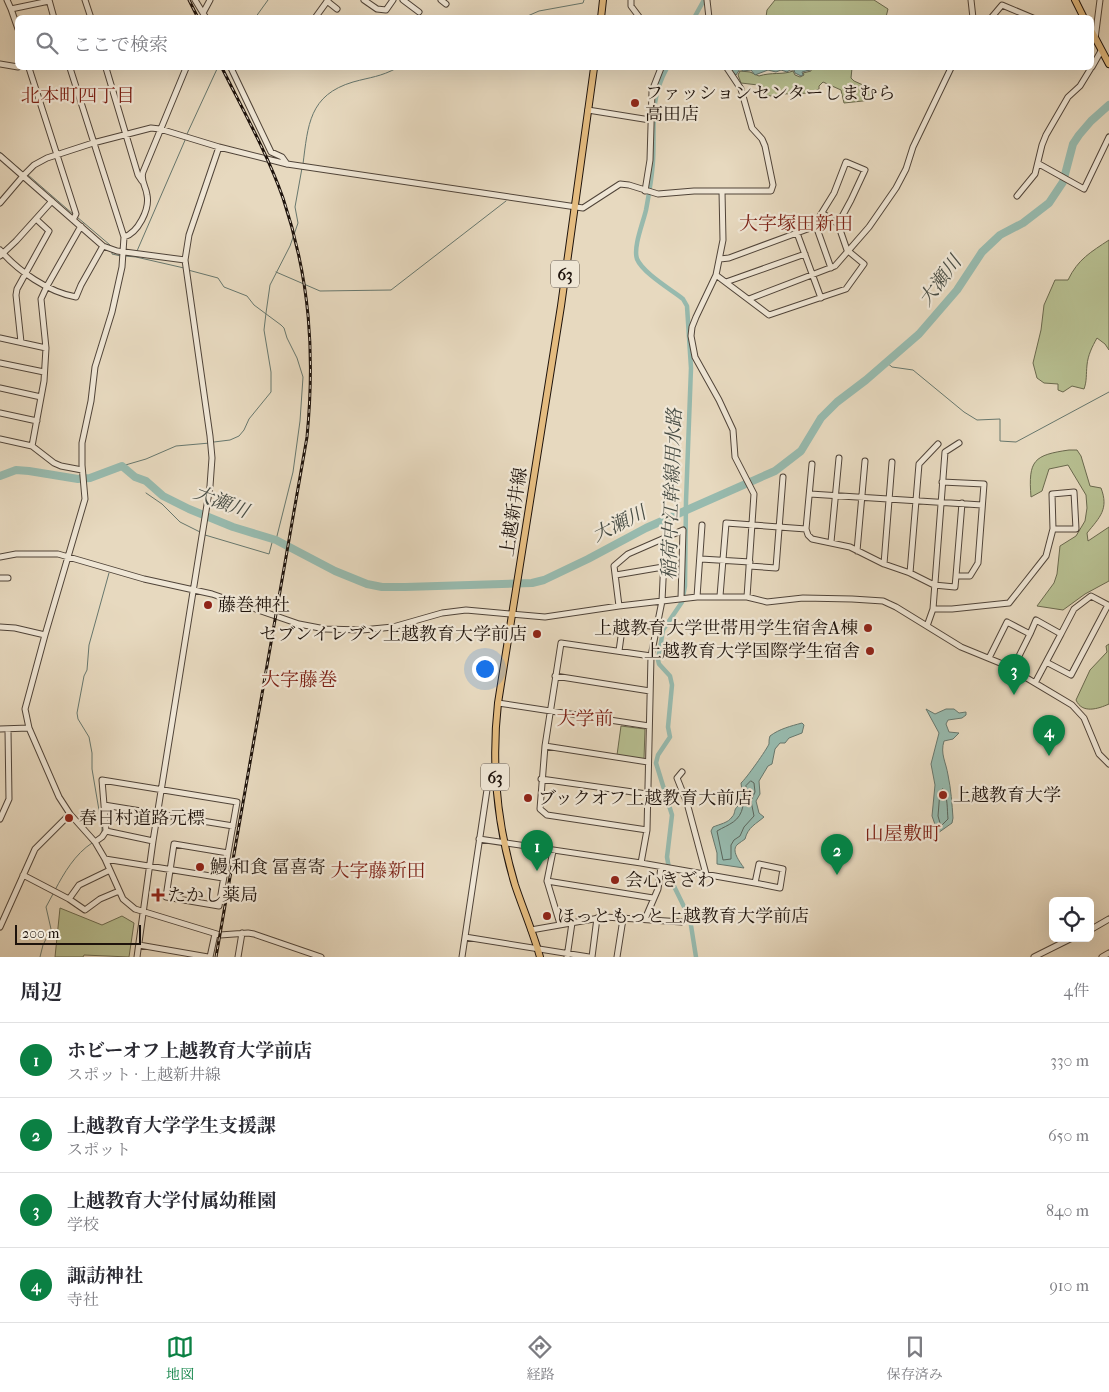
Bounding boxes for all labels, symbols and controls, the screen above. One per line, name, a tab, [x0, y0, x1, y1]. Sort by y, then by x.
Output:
search box	[15, 15, 1094, 70]
icon: search	[33, 29, 61, 57]
text: ここで検索	[73, 34, 168, 56]
place label: ファッションセンターしまむら 高田店	[645, 83, 896, 125]
district label: 北本町四丁目	[21, 85, 135, 107]
marker: ファッションセンターしまむら 高田店	[629, 97, 641, 109]
district label: 大字塚田新田	[739, 213, 853, 235]
water label: 大瀬川	[914, 250, 967, 310]
road number: 63	[551, 260, 579, 288]
water label: 稲荷中江幹線用水路	[658, 406, 686, 580]
street label: 上越新井線	[497, 466, 531, 558]
water label: 大瀬川	[190, 482, 253, 523]
water label: 大瀬川	[589, 501, 651, 546]
place label: 藤巻神社	[218, 595, 290, 616]
marker: 藤巻神社	[202, 599, 214, 611]
place label: 上越教育大学世帯用学生宿舎A棟	[594, 618, 858, 639]
marker: 上越教育大学世帯用学生宿舎A棟	[862, 622, 874, 634]
place label: セブンイレブン上越教育大学前店	[259, 624, 527, 645]
marker: セブンイレブン上越教育大学前店	[531, 628, 543, 640]
place label: 上越教育大学国際学生宿舎	[644, 641, 860, 662]
marker: 上越教育大学国際学生宿舎	[864, 645, 876, 657]
pin: 3	[998, 654, 1030, 695]
your location	[472, 656, 498, 682]
district label: 大字藤巻	[261, 669, 337, 691]
district label: 大学前	[556, 708, 614, 730]
pin: 4	[1033, 715, 1065, 756]
road number: 63	[481, 764, 509, 790]
place label: 上越教育大学	[953, 785, 1061, 806]
place label: ブックオフ上越教育大前店	[538, 788, 752, 809]
marker: 上越教育大学	[937, 789, 949, 801]
marker: ブックオフ上越教育大前店	[522, 792, 534, 804]
place label: 春日村道路元標	[79, 808, 205, 829]
marker: 春日村道路元標	[63, 812, 75, 824]
district label: 山屋敷町	[865, 823, 941, 845]
pin: 1	[521, 830, 553, 871]
pin: 2	[821, 834, 853, 875]
place label: 鰻 和食 冨喜寄	[210, 857, 326, 878]
district label: 大字藤新田	[330, 860, 426, 882]
marker: 鰻 和食 冨喜寄	[194, 861, 206, 873]
place label: 会心きざわ	[625, 870, 715, 891]
marker: 会心きざわ	[609, 874, 621, 886]
place label: たかし薬局	[168, 885, 258, 906]
marker: たかし薬局	[152, 889, 164, 901]
map controls	[1049, 897, 1094, 942]
button: locate	[1049, 897, 1094, 942]
place label: ほっともっと上越教育大学前店	[557, 906, 809, 927]
marker: ほっともっと上越教育大学前店	[541, 910, 553, 922]
scale bar	[15, 922, 141, 945]
text: 200 m	[22, 925, 59, 942]
text: 周辺	[20, 980, 62, 1004]
text: 4件	[1064, 981, 1089, 1000]
text: ホビーオフ上越教育大学前店	[67, 1040, 312, 1062]
text: 1	[33, 1051, 39, 1070]
text: 330 m	[1050, 1051, 1089, 1070]
text: スポット · 上越新井線	[67, 1065, 221, 1084]
text: 上越教育大学学生支援課	[67, 1115, 276, 1137]
text: 2	[32, 1126, 40, 1145]
text: 650 m	[1048, 1126, 1089, 1145]
text: スポット	[67, 1140, 131, 1159]
text: 上越教育大学付属幼稚園	[67, 1190, 276, 1212]
text: 3	[33, 1201, 39, 1220]
text: 840 m	[1046, 1201, 1089, 1220]
text: 学校	[67, 1215, 99, 1234]
text: 諏訪神社	[67, 1265, 143, 1287]
text: 4	[31, 1276, 41, 1295]
text: 910 m	[1049, 1276, 1089, 1295]
text: 寺社	[67, 1290, 99, 1309]
tab: 地図	[166, 1333, 194, 1383]
tab: 経路	[526, 1333, 554, 1383]
tab: 保存済み	[887, 1333, 943, 1383]

